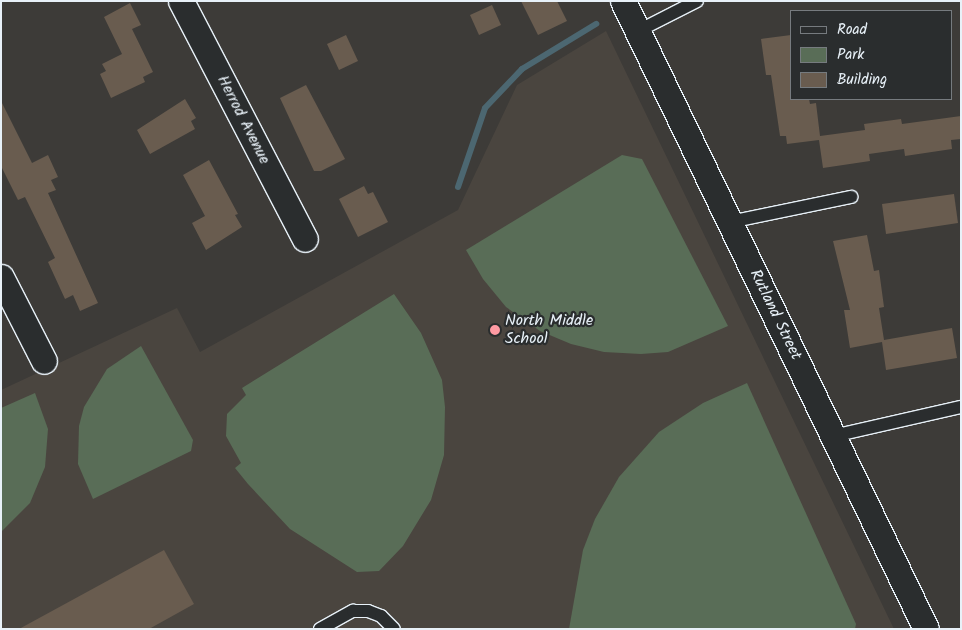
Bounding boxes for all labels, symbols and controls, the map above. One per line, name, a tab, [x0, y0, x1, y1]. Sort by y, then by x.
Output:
legend	[790, 10, 952, 100]
text: Road	[837, 18, 867, 42]
text: Park	[837, 43, 864, 67]
text: Building	[837, 68, 887, 92]
street label: Herrod Avenue	[212, 72, 274, 168]
street label: Rutland Street	[745, 267, 805, 363]
place label: North Middle School	[505, 311, 593, 349]
marker: North Middle School	[489, 324, 501, 336]

